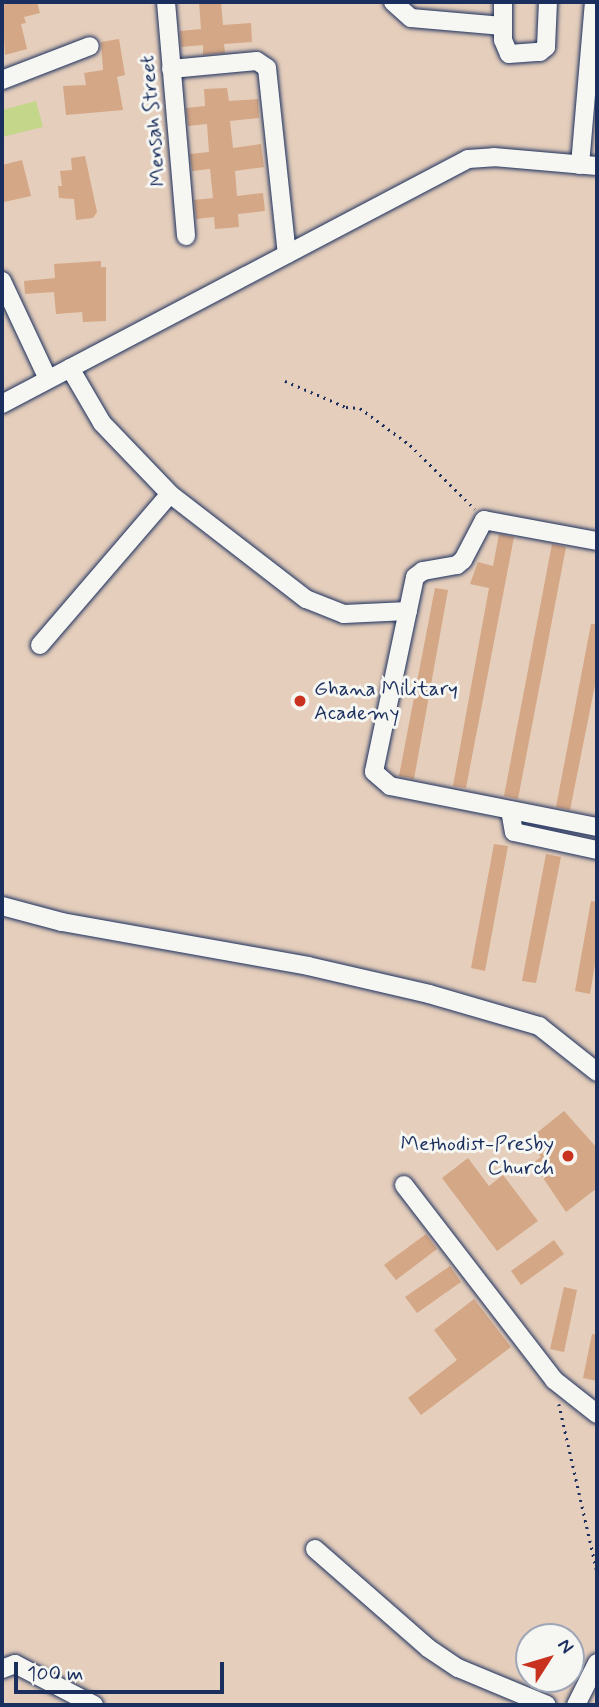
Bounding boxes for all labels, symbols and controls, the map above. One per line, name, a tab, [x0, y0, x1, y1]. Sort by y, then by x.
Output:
street label: Mensah Street	[135, 52, 171, 190]
place label: Ghana Military Academy	[314, 676, 458, 726]
marker: Ghana Military Academy	[292, 693, 308, 709]
place label: Methodist-Presby Church	[401, 1131, 554, 1181]
marker: Methodist-Presby Church	[560, 1148, 576, 1164]
north arrow	[515, 1623, 585, 1693]
text: N	[552, 1634, 579, 1659]
scale bar	[18, 1648, 228, 1692]
text: 100 m	[27, 1660, 83, 1688]

